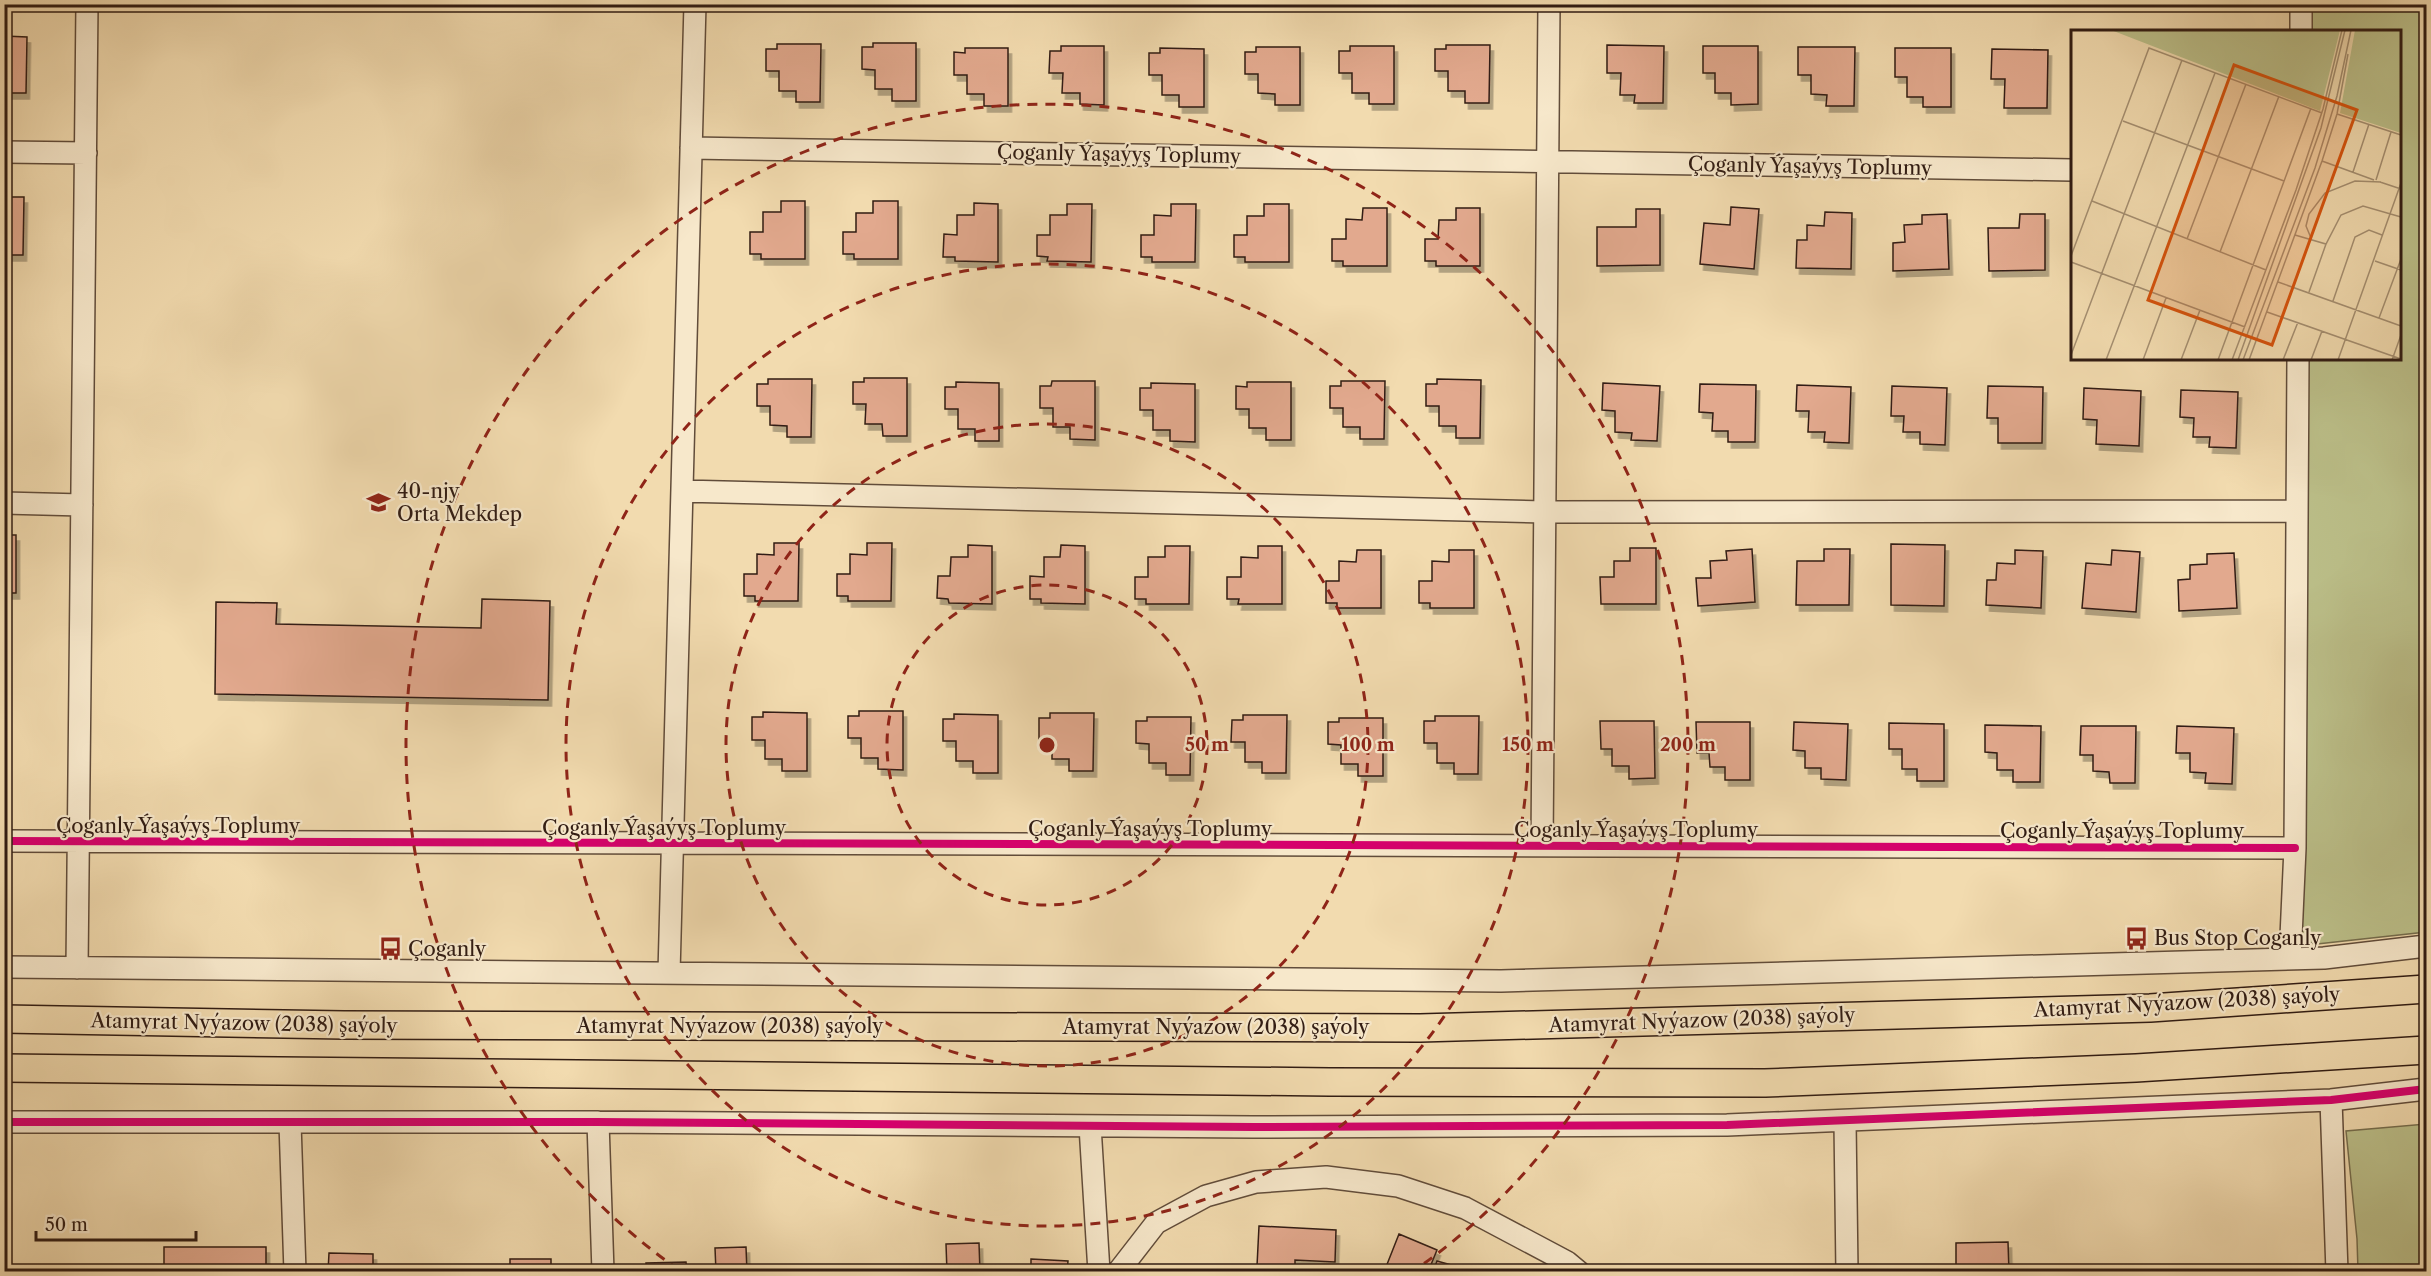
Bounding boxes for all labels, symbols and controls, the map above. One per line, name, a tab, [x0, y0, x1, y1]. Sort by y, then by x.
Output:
inset map	[2071, 30, 2401, 360]
street label: Çoganly Ýaşaýyş Toplumy	[997, 139, 1242, 168]
street label: Çoganly Ýaşaýyş Toplumy	[1688, 151, 1933, 180]
place label: 40-njy Orta Mekdep	[397, 479, 522, 526]
school or university icon: 40-njy Orta Mekdep	[366, 490, 392, 516]
text: 50 m	[1185, 734, 1229, 756]
text: 100 m	[1341, 734, 1395, 756]
text: 150 m	[1502, 734, 1554, 756]
text: 200 m	[1660, 734, 1716, 756]
centre of rings	[1037, 735, 1057, 755]
street label: Çoganly Ýaşaýyş Toplumy	[56, 813, 301, 838]
street label: Çoganly Ýaşaýyş Toplumy	[542, 815, 787, 840]
street label: Çoganly Ýaşaýyş Toplumy	[1028, 816, 1273, 841]
street label: Çoganly Ýaşaýyş Toplumy	[1514, 817, 1759, 842]
street label: Çoganly Ýaşaýyş Toplumy	[2000, 818, 2245, 843]
bus stop icon: Bus Stop Coganly	[2123, 925, 2149, 951]
place label: Bus Stop Coganly	[2154, 926, 2322, 950]
bus stop icon: Çoganly	[377, 936, 403, 962]
place label: Çoganly	[408, 937, 487, 961]
street label: Atamyrat Nyýazow (2038) şaýoly	[2032, 982, 2342, 1022]
street label: Atamyrat Nyýazow (2038) şaýoly	[1547, 1003, 1857, 1037]
street label: Atamyrat Nyýazow (2038) şaýoly	[89, 1008, 399, 1038]
street label: Atamyrat Nyýazow (2038) şaýoly	[576, 1014, 884, 1038]
street label: Atamyrat Nyýazow (2038) şaýoly	[1062, 1015, 1370, 1039]
scale bar	[36, 1204, 196, 1242]
text: 50 m	[45, 1214, 88, 1236]

